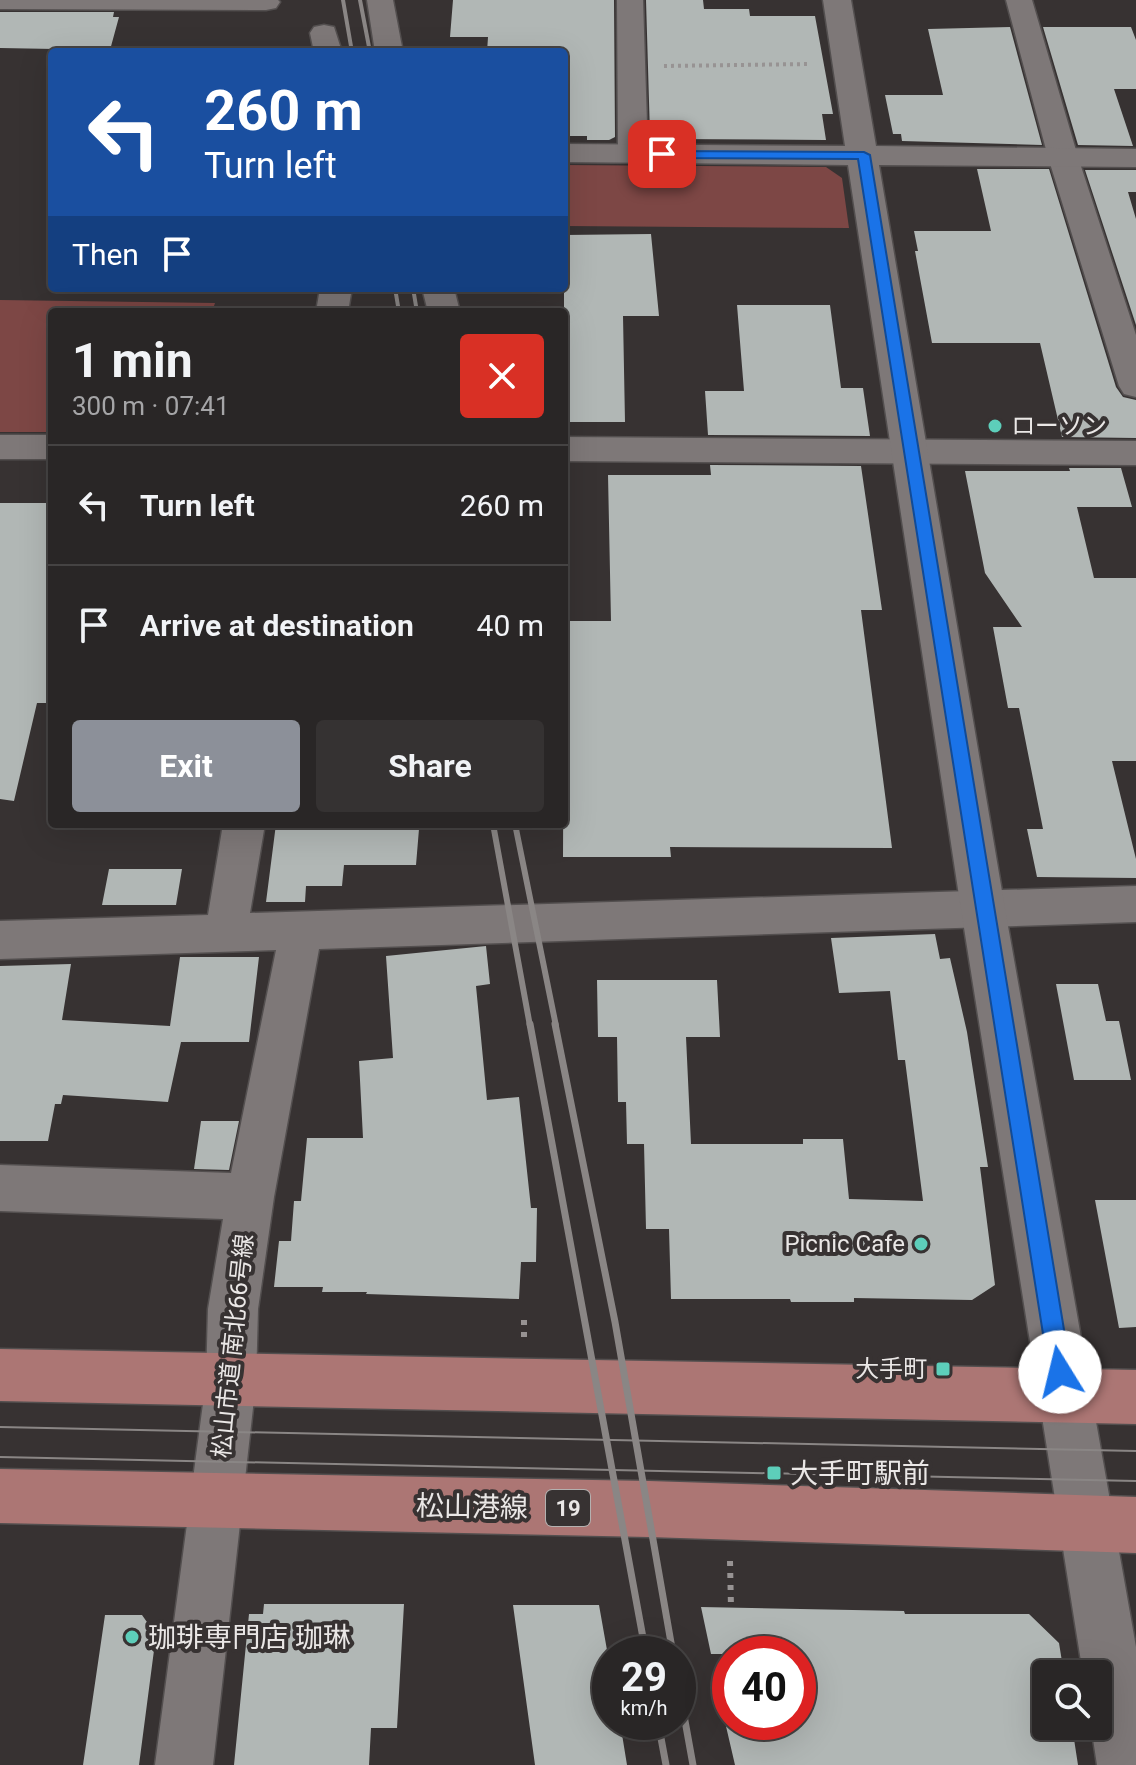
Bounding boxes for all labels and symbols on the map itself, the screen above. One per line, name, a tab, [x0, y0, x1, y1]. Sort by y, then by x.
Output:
pin	[628, 120, 696, 188]
place label: ローソン	[1011, 412, 1107, 440]
marker: ローソン	[986, 417, 1004, 435]
place label: Picnic Cafe	[784, 1230, 905, 1258]
street label: 松山市道 南北66号線	[207, 1233, 259, 1459]
marker: Picnic Cafe	[912, 1235, 930, 1253]
position arrow	[1018, 1330, 1102, 1414]
place label: 大手町	[855, 1355, 927, 1383]
marker: 大手町	[934, 1360, 952, 1378]
place label: 大手町駅前	[790, 1457, 930, 1490]
marker: 大手町駅前	[765, 1464, 783, 1482]
street label: 松山港線	[416, 1490, 528, 1524]
road number: 19	[546, 1490, 590, 1526]
place label: 珈琲専門店 珈琳	[148, 1621, 351, 1654]
marker: 珈琲専門店 珈琳	[123, 1628, 141, 1646]
speed limit sign: 40	[712, 1636, 816, 1740]

